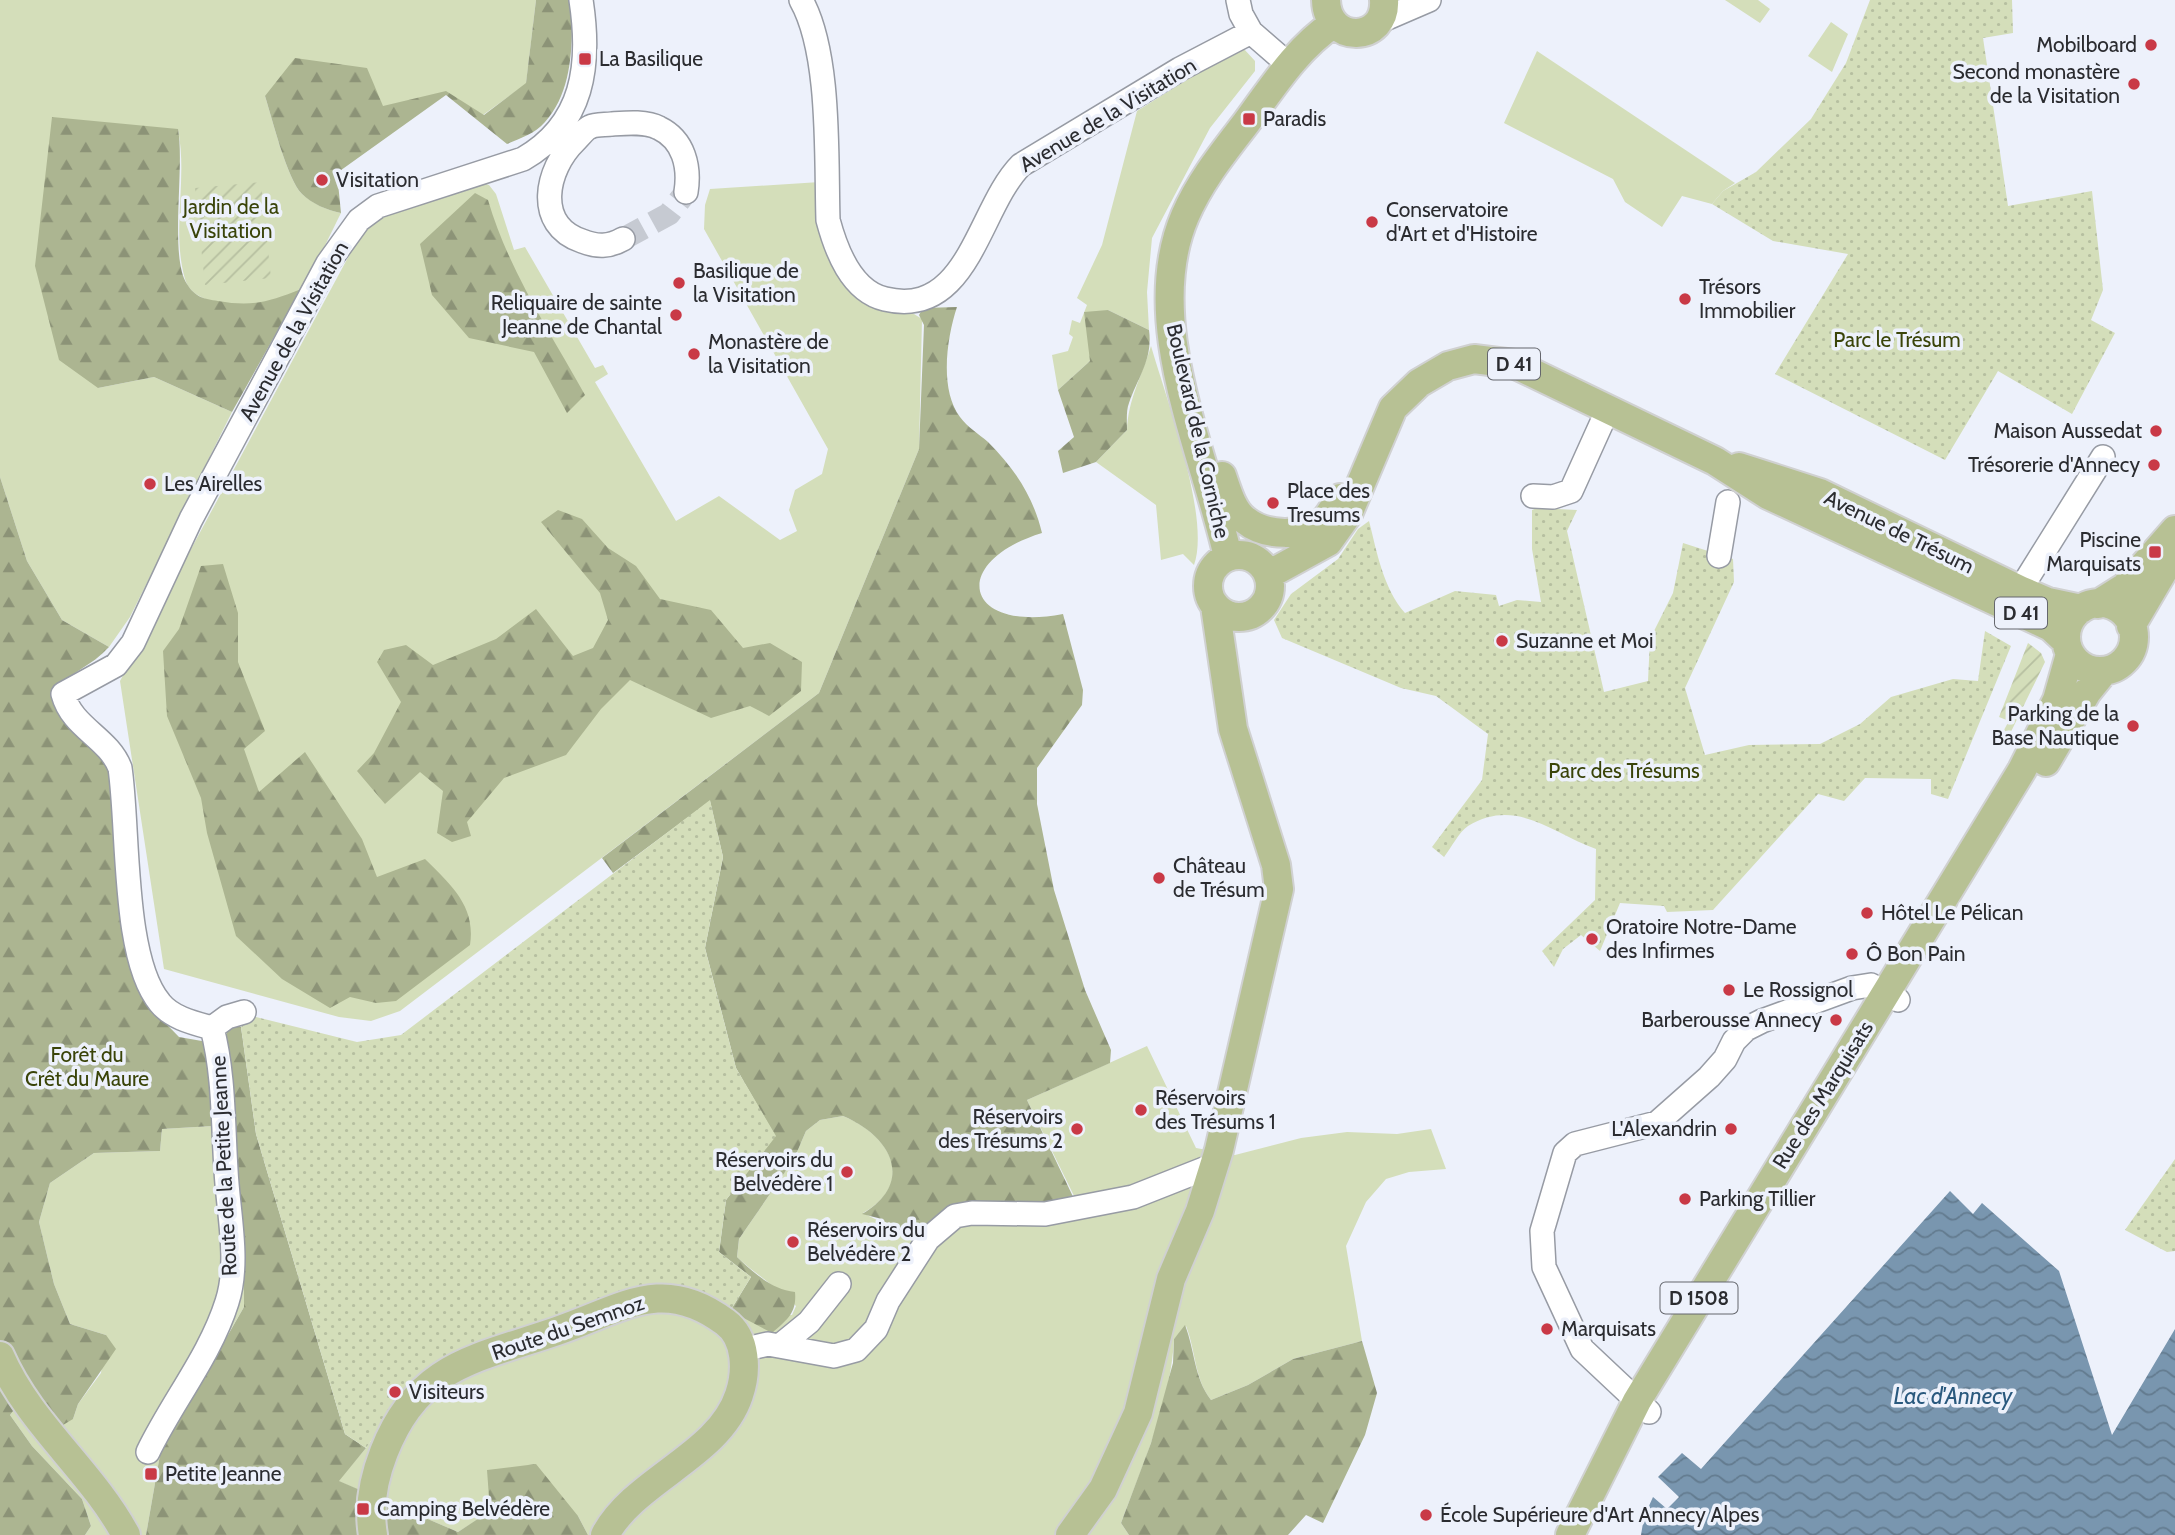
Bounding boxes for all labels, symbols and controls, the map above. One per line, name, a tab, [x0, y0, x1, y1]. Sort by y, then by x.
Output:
place label: Mobilboard	[2036, 32, 2137, 57]
marker: Mobilboard	[2143, 37, 2159, 53]
place label: La Basilique	[599, 46, 703, 71]
marker: La Basilique	[577, 51, 593, 67]
street label: Avenue de la Visitation	[1015, 52, 1200, 177]
place label: Second monastère de la Visitation	[1953, 59, 2120, 108]
marker: Second monastère de la Visitation	[2126, 76, 2142, 92]
place label: Paradis	[1263, 106, 1326, 131]
marker: Paradis	[1241, 111, 1257, 127]
place label: Visitation	[336, 167, 419, 192]
marker: Visitation	[314, 172, 330, 188]
park label: Jardin de la Visitation	[182, 194, 279, 243]
place label: Conservatoire d'Art et d'Histoire	[1386, 197, 1538, 246]
marker: Conservatoire d'Art et d'Histoire	[1364, 214, 1380, 230]
street label: Avenue de la Visitation	[234, 237, 353, 425]
place label: Basilique de la Visitation	[693, 258, 799, 307]
place label: Trésors Immobilier	[1699, 274, 1796, 323]
marker: Basilique de la Visitation	[671, 275, 687, 291]
place label: Reliquaire de sainte Jeanne de Chantal	[491, 290, 662, 339]
marker: Trésors Immobilier	[1677, 291, 1693, 307]
marker: Reliquaire de sainte Jeanne de Chantal	[668, 307, 684, 323]
street label: Boulevard de la Corniche	[1162, 321, 1235, 541]
park label: Parc le Trésum	[1833, 327, 1961, 352]
place label: Monastère de la Visitation	[708, 329, 829, 378]
marker: Monastère de la Visitation	[686, 346, 702, 362]
road number: D 41	[1488, 348, 1540, 380]
place label: Maison Aussedat	[1993, 418, 2142, 443]
marker: Maison Aussedat	[2148, 423, 2164, 439]
place label: Trésorerie d'Annecy	[1968, 452, 2140, 477]
marker: Trésorerie d'Annecy	[2146, 457, 2162, 473]
place label: Les Airelles	[164, 471, 263, 496]
marker: Les Airelles	[142, 476, 158, 492]
place label: Place des Tresums	[1287, 478, 1370, 527]
street label: Avenue de Trésum	[1820, 485, 1978, 579]
marker: Place des Tresums	[1265, 495, 1281, 511]
place label: Piscine Marquisats	[2046, 527, 2141, 576]
marker: Piscine Marquisats	[2147, 544, 2163, 560]
road number: D 41	[1995, 598, 2047, 628]
place label: Suzanne et Moi	[1516, 628, 1653, 653]
marker: Suzanne et Moi	[1494, 633, 1510, 649]
place label: Parking de la Base Nautique	[1992, 701, 2119, 750]
marker: Parking de la Base Nautique	[2125, 718, 2141, 734]
park label: Parc des Trésums	[1548, 758, 1700, 783]
place label: Château de Trésum	[1173, 853, 1265, 902]
marker: Château de Trésum	[1151, 870, 1167, 886]
place label: Hôtel Le Pélican	[1881, 900, 2023, 925]
marker: Hôtel Le Pélican	[1859, 905, 1875, 921]
place label: Oratoire Notre-Dame des Infirmes	[1606, 914, 1797, 963]
marker: Oratoire Notre-Dame des Infirmes	[1584, 931, 1600, 947]
place label: Ô Bon Pain	[1866, 941, 1965, 966]
marker: Ô Bon Pain	[1844, 946, 1860, 962]
place label: Le Rossignol	[1743, 977, 1853, 1002]
marker: Le Rossignol	[1721, 982, 1737, 998]
place label: Barberousse Annecy	[1641, 1007, 1822, 1032]
marker: Barberousse Annecy	[1828, 1012, 1844, 1028]
street label: Rue des Marquisats	[1767, 1016, 1878, 1173]
park label: Forêt du Crêt du Maure	[25, 1042, 149, 1091]
street label: Route de la Petite Jeanne	[205, 1055, 242, 1277]
place label: Réservoirs des Trésums 1	[1155, 1085, 1276, 1134]
marker: Réservoirs des Trésums 1	[1133, 1102, 1149, 1118]
place label: Réservoirs des Trésums 2	[938, 1104, 1063, 1153]
place label: L'Alexandrin	[1611, 1116, 1717, 1141]
marker: Réservoirs des Trésums 2	[1069, 1121, 1085, 1137]
marker: L'Alexandrin	[1723, 1121, 1739, 1137]
place label: Réservoirs du Belvédère 1	[715, 1147, 833, 1196]
marker: Réservoirs du Belvédère 1	[839, 1164, 855, 1180]
place label: Parking Tillier	[1699, 1186, 1816, 1211]
marker: Parking Tillier	[1677, 1191, 1693, 1207]
place label: Réservoirs du Belvédère 2	[807, 1217, 925, 1266]
marker: Réservoirs du Belvédère 2	[785, 1234, 801, 1250]
road number: D 1508	[1660, 1282, 1738, 1314]
street label: Route du Semnoz	[489, 1290, 647, 1365]
place label: Marquisats	[1561, 1316, 1656, 1341]
marker: Marquisats	[1539, 1321, 1555, 1337]
place label: Visiteurs	[409, 1379, 485, 1404]
water label: Lac d'Annecy	[1894, 1382, 2014, 1410]
marker: Visiteurs	[387, 1384, 403, 1400]
place label: Petite Jeanne	[165, 1461, 282, 1486]
marker: Petite Jeanne	[143, 1466, 159, 1482]
place label: Camping Belvédère	[377, 1496, 550, 1521]
marker: Camping Belvédère	[355, 1501, 371, 1517]
place label: École Supérieure d'Art Annecy Alpes	[1440, 1502, 1760, 1527]
marker: École Supérieure d'Art Annecy Alpes	[1418, 1507, 1434, 1523]

